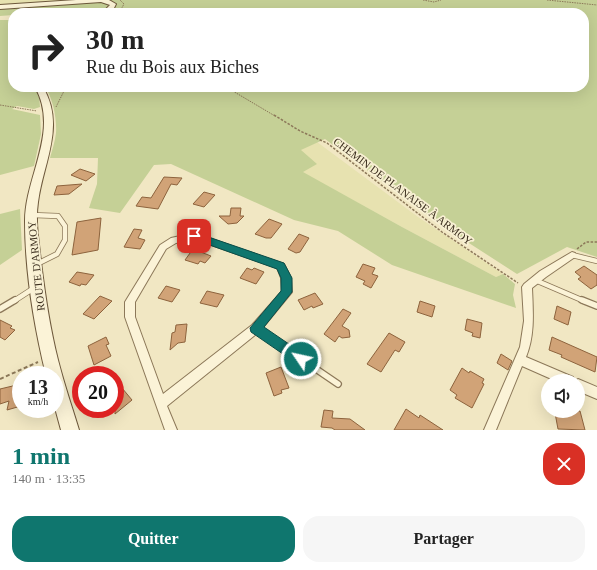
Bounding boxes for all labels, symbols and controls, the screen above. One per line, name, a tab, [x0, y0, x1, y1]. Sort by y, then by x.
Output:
icon: right	[20, 24, 72, 76]
text: 30 m	[86, 24, 144, 55]
text: Rue du Bois aux Biches	[86, 57, 259, 77]
street label: CHEMIN DE PLANAISE À ARMOY	[331, 135, 475, 247]
pin	[177, 219, 211, 253]
street label: ROUTE D'ARMOY	[25, 220, 47, 312]
icon: arrive	[183, 225, 205, 247]
position arrow	[280, 338, 322, 380]
speed limit sign: 20	[72, 366, 124, 418]
map controls	[541, 374, 585, 418]
button: sound	[541, 374, 585, 418]
text: 13	[28, 376, 48, 398]
text: km/h	[28, 396, 48, 407]
text: 1 min	[12, 443, 70, 469]
button: close	[543, 443, 585, 485]
text: 140 m · 13:35	[12, 471, 85, 486]
button: Quitter	[12, 516, 295, 562]
button: Partager	[303, 516, 585, 562]

